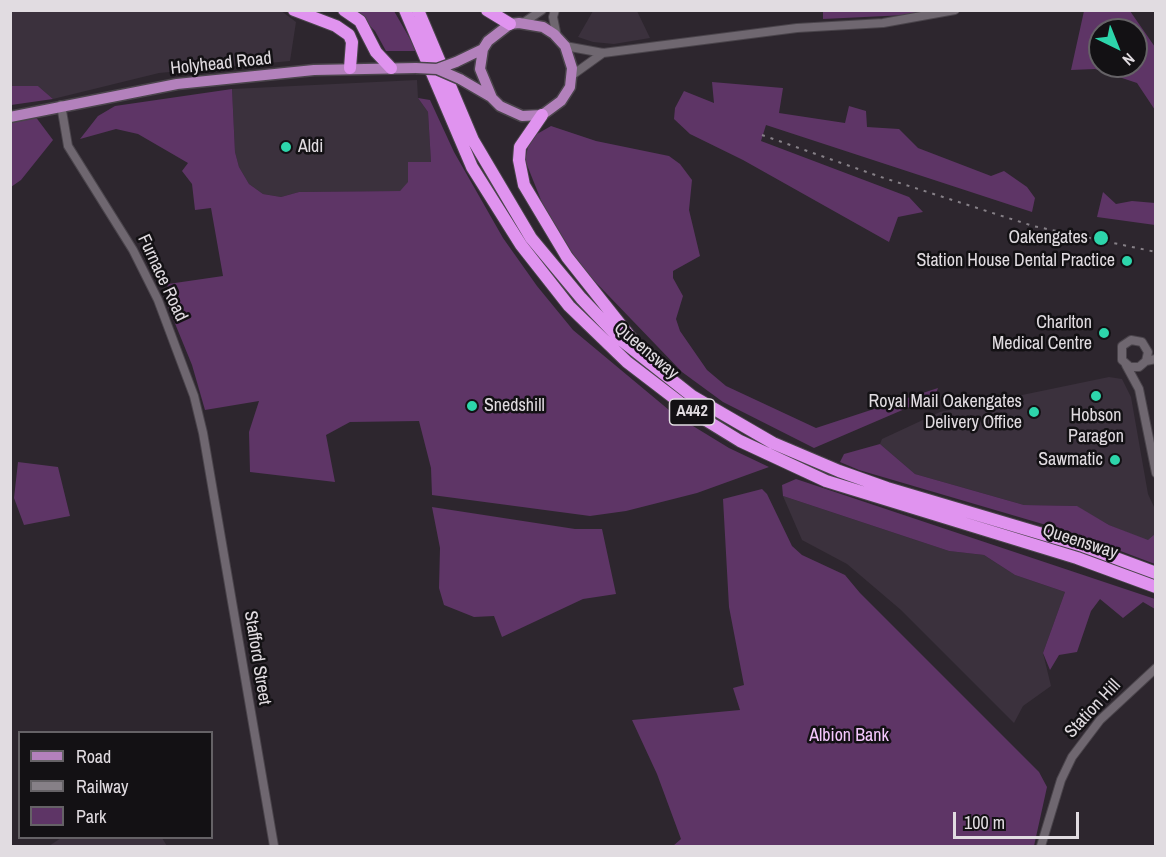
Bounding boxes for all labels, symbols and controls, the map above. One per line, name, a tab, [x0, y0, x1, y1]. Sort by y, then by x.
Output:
north arrow	[1088, 18, 1148, 78]
street label: Holyhead Road	[169, 48, 273, 80]
text: N	[1118, 48, 1140, 71]
place label: Aldi	[298, 136, 323, 158]
marker: Aldi	[279, 140, 293, 154]
place label: Oakengates	[1008, 227, 1088, 249]
marker: Oakengates	[1092, 229, 1110, 247]
street label: Furnace Road	[132, 231, 192, 325]
place label: Station House Dental Practice	[916, 250, 1115, 272]
marker: Station House Dental Practice	[1120, 254, 1134, 268]
place label: Charlton Medical Centre	[992, 312, 1092, 354]
street label: Queensway	[609, 318, 683, 384]
marker: Charlton Medical Centre	[1097, 326, 1111, 340]
marker: Hobson Paragon	[1089, 389, 1103, 403]
place label: Royal Mail Oakengates Delivery Office	[869, 391, 1022, 434]
place label: Snedshill	[484, 395, 545, 417]
marker: Snedshill	[465, 399, 479, 413]
road number: A442	[670, 399, 714, 425]
marker: Royal Mail Oakengates Delivery Office	[1027, 405, 1041, 419]
place label: Hobson Paragon	[1068, 405, 1124, 448]
place label: Sawmatic	[1038, 449, 1103, 471]
marker: Sawmatic	[1108, 453, 1122, 467]
street label: Queensway	[1040, 520, 1120, 564]
street label: Stafford Street	[239, 609, 275, 707]
street label: Station Hill	[1060, 675, 1126, 743]
park label: Albion Bank	[809, 725, 889, 747]
legend	[18, 731, 213, 839]
text: Road	[76, 744, 111, 769]
text: Railway	[76, 774, 129, 799]
scale bar	[956, 800, 1082, 838]
text: Park	[76, 804, 106, 829]
text: 100 m	[964, 810, 1005, 835]

